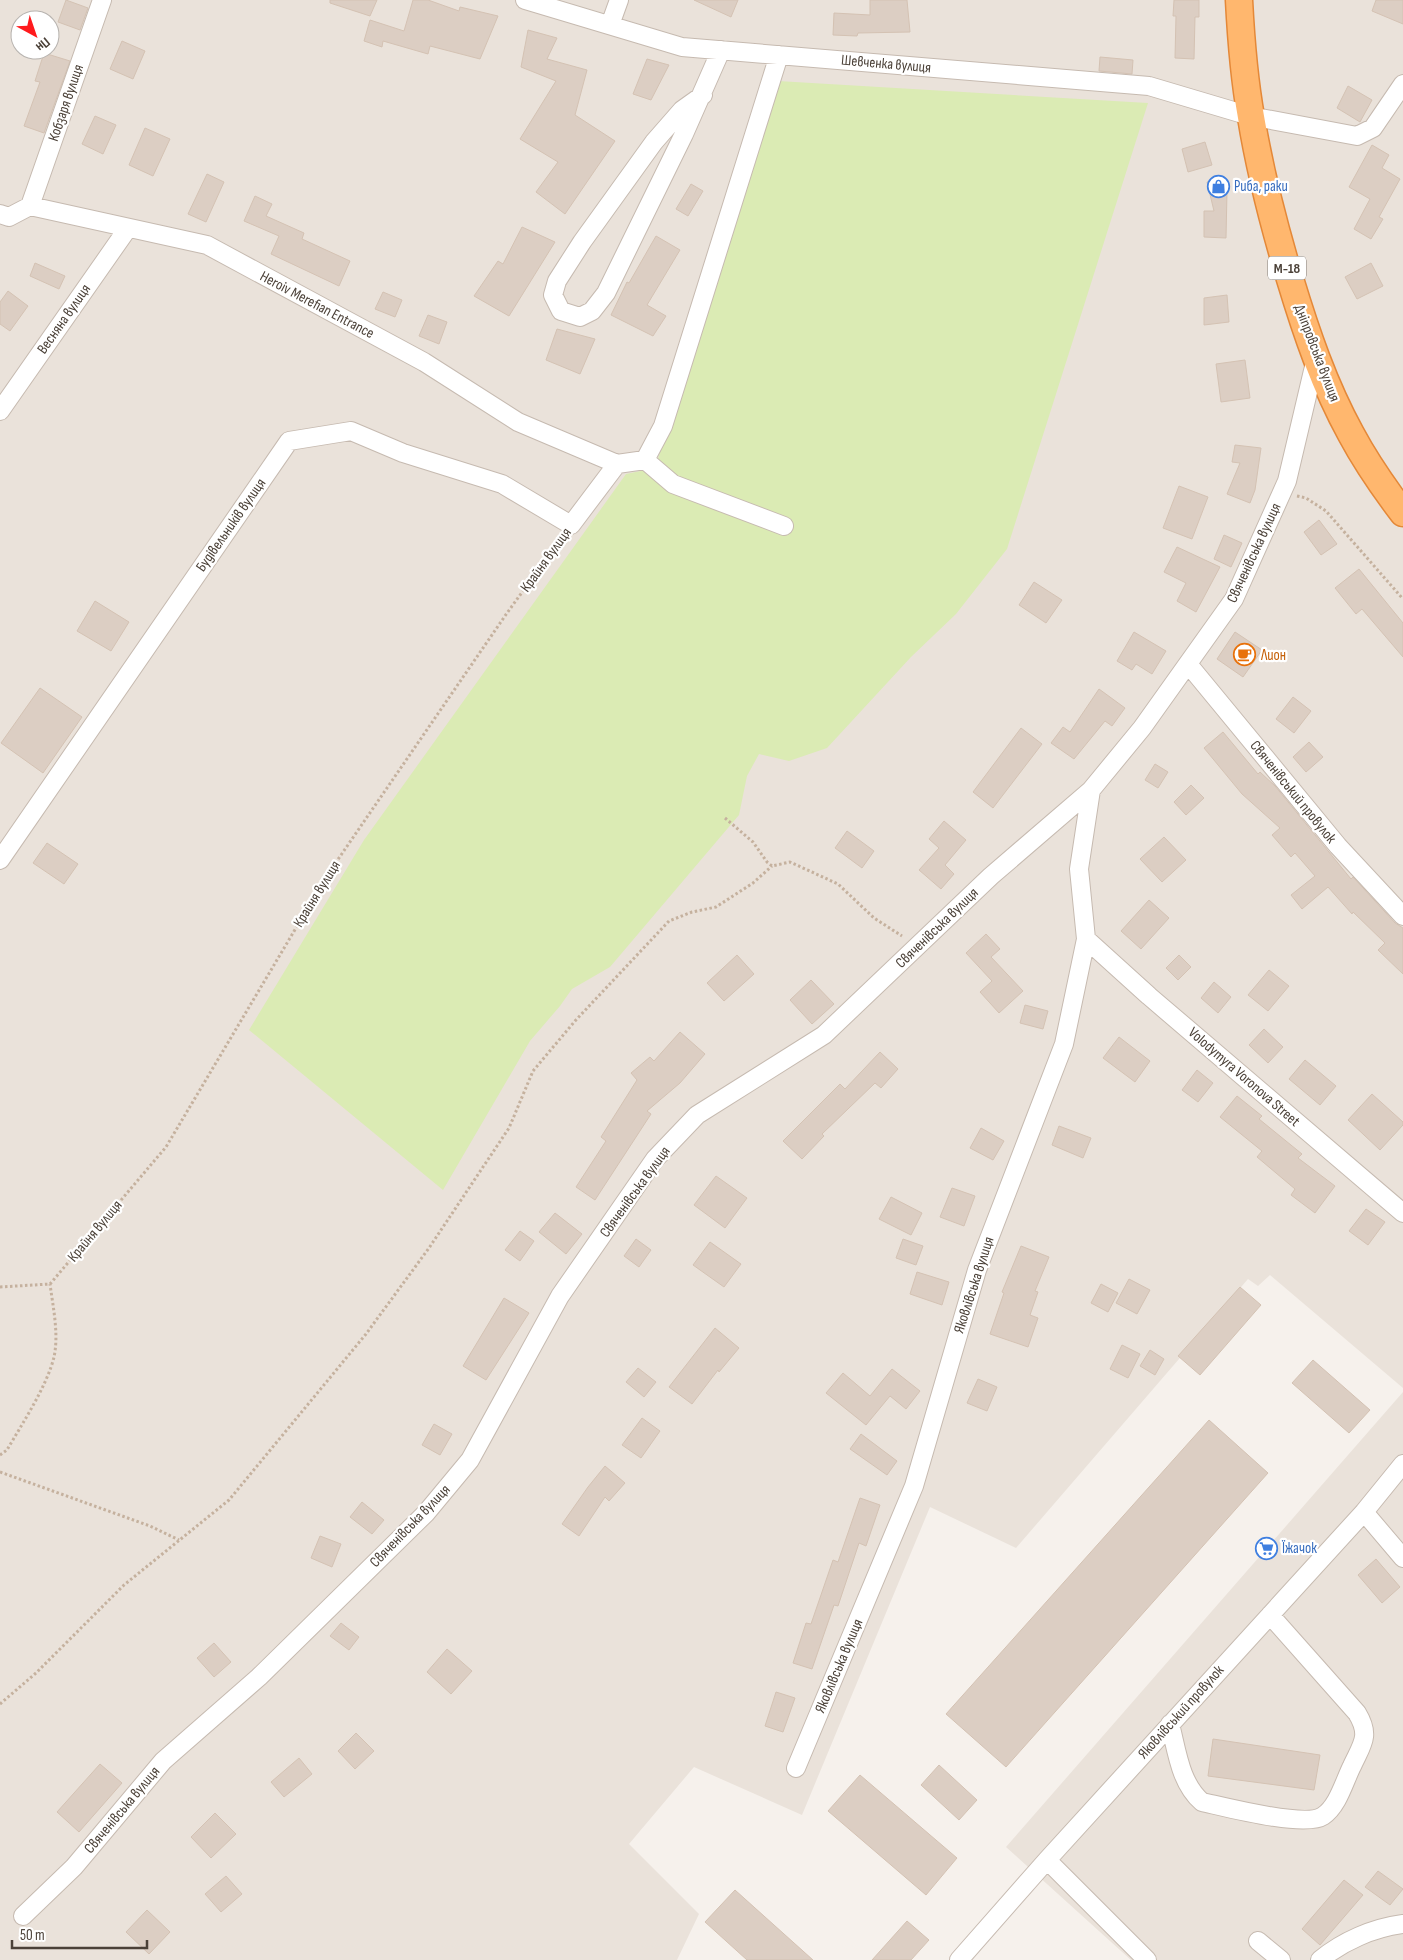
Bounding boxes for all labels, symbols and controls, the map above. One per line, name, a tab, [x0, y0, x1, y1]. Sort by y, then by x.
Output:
north arrow	[10, 10, 60, 60]
text: Пн	[32, 34, 54, 55]
street label: Шевченка вулиця	[840, 51, 932, 77]
street label: Кобзаря вулиця	[44, 62, 88, 144]
shop icon: Риба, раки	[1206, 174, 1230, 198]
place label: Риба, раки	[1234, 177, 1288, 196]
road number: М-18	[1268, 256, 1306, 280]
street label: Heroiv Merefian Entrance	[257, 267, 377, 343]
street label: Весняна вулиця	[33, 280, 95, 358]
street label: Дніпровська вулиця	[1290, 302, 1344, 404]
street label: Будівельників вулиця	[192, 475, 270, 575]
street label: Свяченівська вулиця	[1223, 500, 1285, 606]
street label: Крайня вулиця	[516, 524, 576, 596]
cafe icon: Лион	[1233, 643, 1257, 667]
place label: Лион	[1260, 646, 1286, 665]
street label: Свяченівський провулок	[1246, 737, 1341, 848]
street label: Крайня вулиця	[289, 857, 345, 931]
street label: Свяченівська вулиця	[892, 884, 983, 972]
street label: Volodymyra Voronova Street	[1184, 1023, 1304, 1131]
street label: Свяченівська вулиця	[596, 1143, 675, 1241]
street label: Крайня вулиця	[64, 1196, 126, 1266]
street label: Яковлівська вулиця	[949, 1234, 999, 1336]
street label: Свяченівська вулиця	[366, 1480, 454, 1571]
supermarket icon: Їжачок	[1254, 1536, 1278, 1560]
place label: Їжачок	[1281, 1539, 1317, 1558]
street label: Яковлівська вулиця	[811, 1616, 867, 1716]
street label: Яковлівський провулок	[1134, 1661, 1228, 1763]
street label: Свяченівська вулиця	[80, 1762, 164, 1857]
scale bar	[12, 1918, 148, 1950]
text: 50 m	[20, 1926, 45, 1945]

